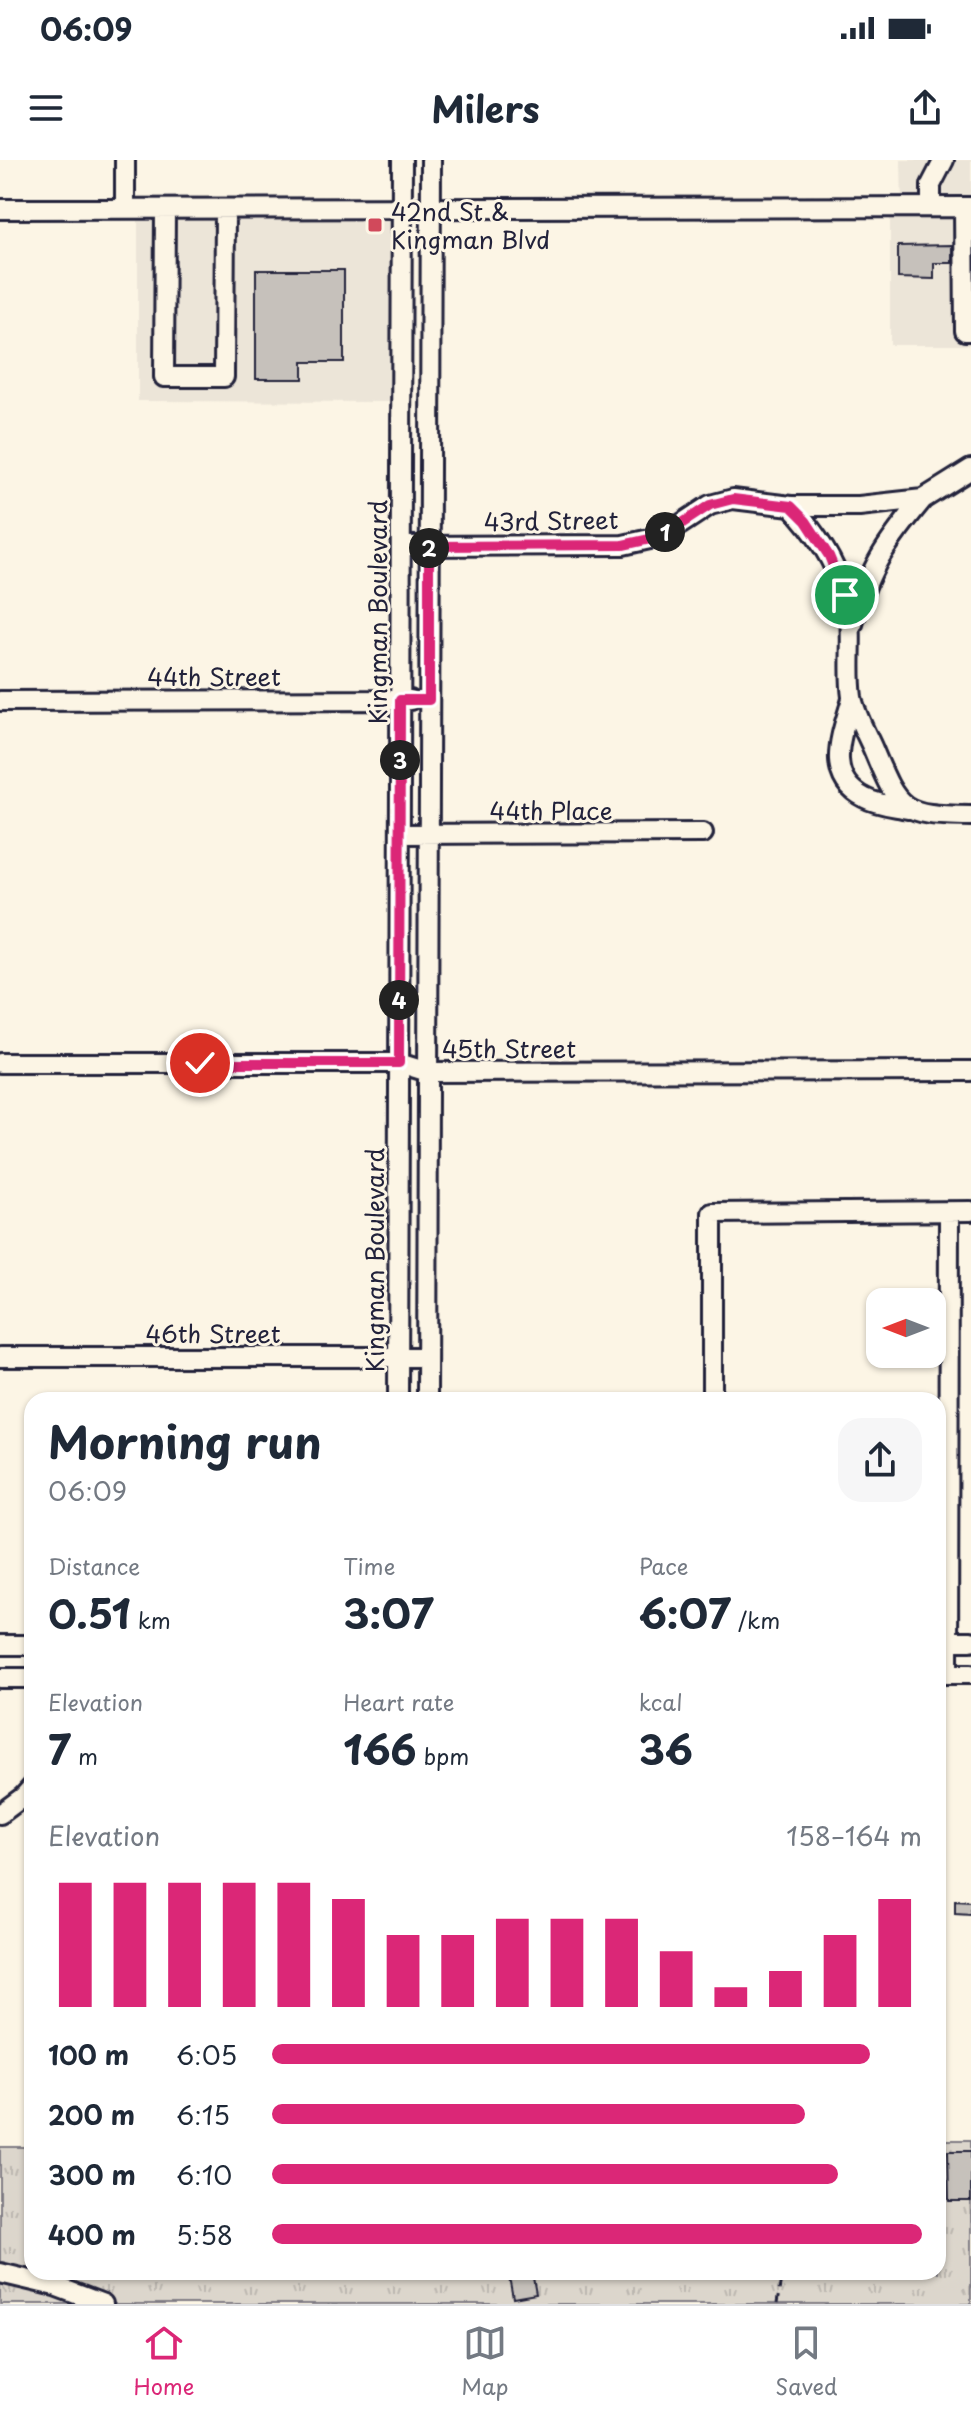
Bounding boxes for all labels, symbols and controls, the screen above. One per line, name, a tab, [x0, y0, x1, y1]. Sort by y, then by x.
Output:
text: 06:09	[40, 6, 132, 51]
text: Milers	[431, 81, 540, 135]
icon: menu	[24, 86, 68, 130]
icon: share	[903, 86, 947, 130]
place label: 42nd St & Kingman Blvd	[391, 193, 550, 257]
marker: 42nd St & Kingman Blvd	[366, 216, 384, 234]
street label: Kingman Boulevard	[359, 499, 395, 724]
street label: 43rd Street	[483, 501, 619, 539]
pin: 1	[645, 512, 685, 552]
text: 1	[660, 515, 670, 548]
pin: 2	[409, 528, 449, 568]
text: 2	[421, 531, 437, 564]
pin	[811, 561, 879, 629]
icon: arrive	[823, 573, 867, 617]
street label: 44th Street	[147, 658, 281, 694]
pin: 3	[380, 740, 420, 780]
text: 3	[393, 743, 407, 776]
street label: 44th Place	[490, 792, 612, 828]
pin: 4	[379, 980, 419, 1020]
text: 4	[392, 983, 406, 1016]
pin	[166, 1029, 234, 1097]
street label: 45th Street	[442, 1030, 576, 1066]
icon: check	[178, 1041, 222, 1085]
street label: Kingman Boulevard	[356, 1147, 392, 1372]
north arrow	[866, 1288, 946, 1368]
map controls	[866, 1288, 946, 1368]
street label: 46th Street	[145, 1315, 281, 1351]
text: Morning run	[48, 1408, 322, 1474]
button: share	[838, 1418, 922, 1502]
text: 06:09	[48, 1471, 127, 1510]
text: Distance	[48, 1549, 140, 1582]
text: Time	[343, 1549, 395, 1582]
text: Pace	[639, 1549, 688, 1582]
text: 0.51	[48, 1582, 131, 1643]
text: 3:07	[343, 1582, 434, 1643]
text: 6:07	[639, 1582, 731, 1643]
text: km	[131, 1603, 171, 1636]
text: /km	[731, 1603, 780, 1636]
text: Elevation	[48, 1685, 143, 1718]
text: Heart rate	[343, 1685, 454, 1718]
text: kcal	[639, 1685, 683, 1718]
text: 7	[48, 1718, 71, 1779]
text: 166	[343, 1718, 417, 1779]
text: 36	[639, 1718, 693, 1779]
text: m	[71, 1739, 98, 1772]
text: bpm	[417, 1739, 469, 1772]
text: Elevation	[48, 1816, 160, 1855]
text: 158–164 m	[786, 1816, 922, 1855]
text: 100 m	[48, 2035, 129, 2074]
text: 6:05	[176, 2035, 237, 2074]
text: 200 m	[48, 2095, 135, 2134]
text: 6:15	[176, 2095, 230, 2134]
text: 300 m	[48, 2155, 136, 2194]
text: 6:10	[176, 2155, 232, 2194]
text: 400 m	[48, 2215, 136, 2254]
text: 5:58	[176, 2215, 233, 2254]
tab: Home	[133, 2321, 195, 2402]
tab: Map	[461, 2321, 508, 2402]
tab: Saved	[775, 2321, 838, 2402]

